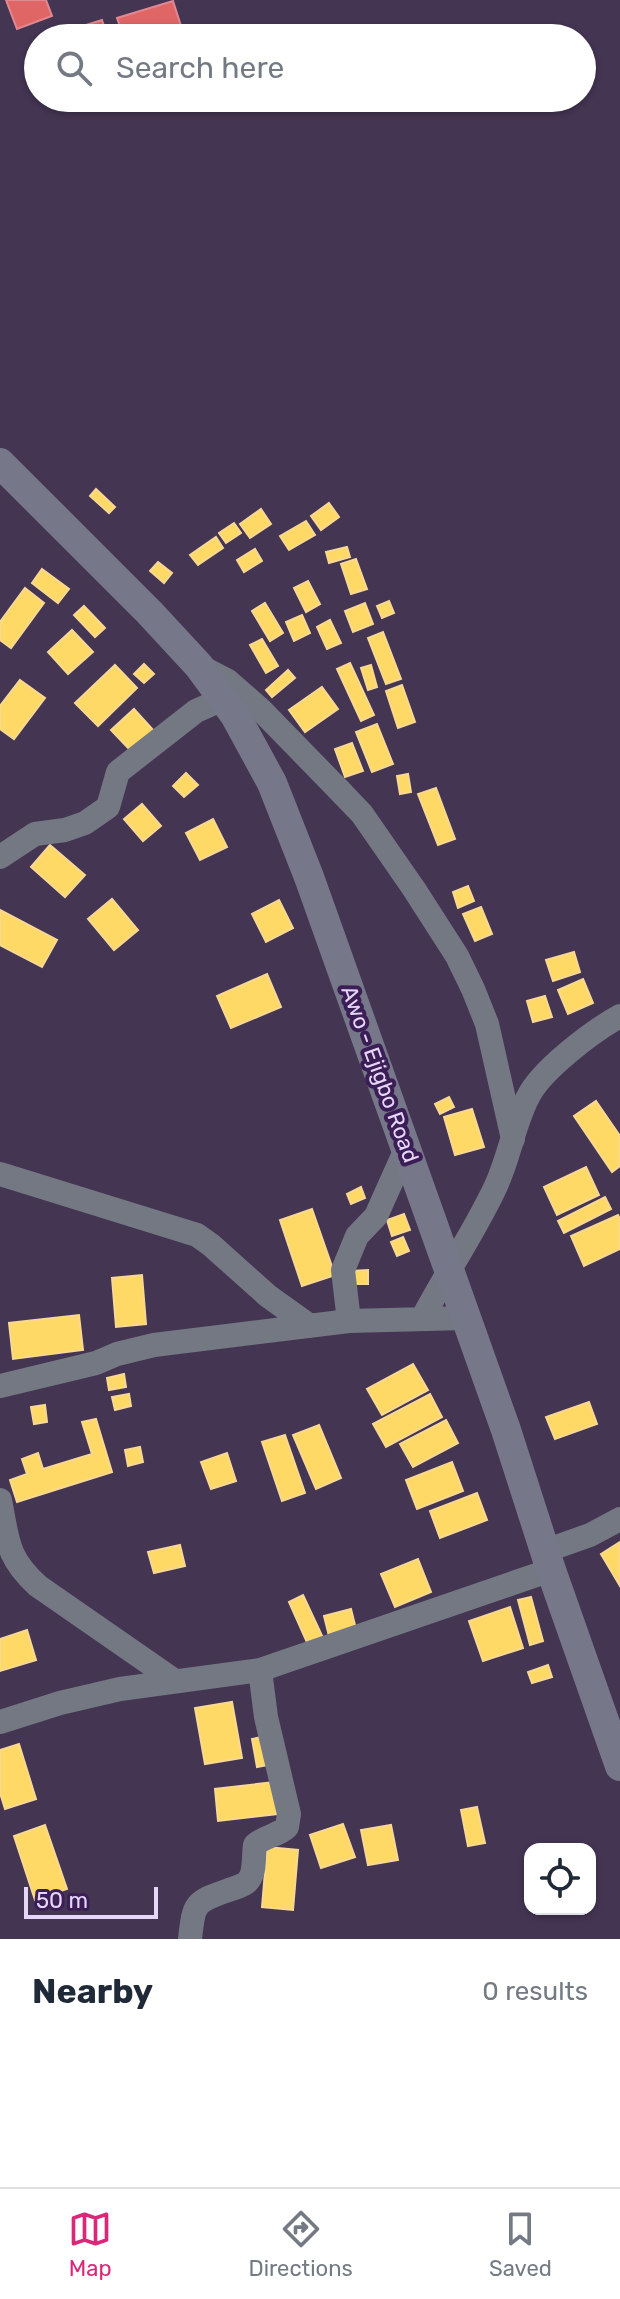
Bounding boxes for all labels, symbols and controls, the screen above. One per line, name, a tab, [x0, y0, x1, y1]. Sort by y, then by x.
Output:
search box	[24, 24, 596, 112]
icon: search	[52, 46, 96, 90]
text: Search here	[116, 50, 284, 86]
street label: Awo - Ejigbo Road	[335, 982, 425, 1166]
map controls	[524, 1843, 596, 1915]
button: locate	[524, 1843, 596, 1915]
scale bar	[24, 1883, 158, 1919]
text: 50 m	[36, 1887, 88, 1914]
text: Nearby	[32, 1971, 153, 2012]
text: 0 results	[482, 1976, 588, 2007]
tab: Map	[68, 2207, 112, 2282]
tab: Directions	[248, 2207, 353, 2282]
tab: Saved	[489, 2207, 552, 2282]

